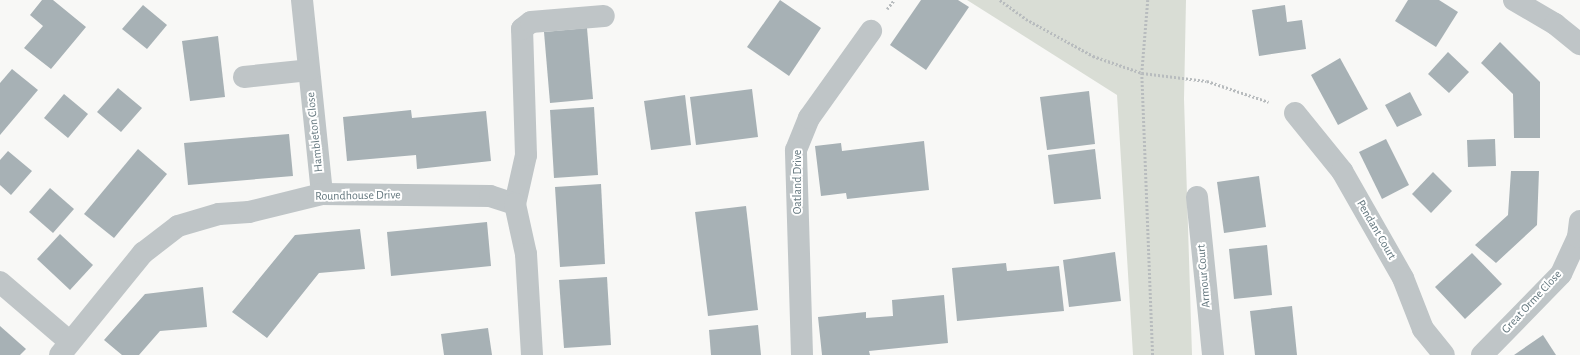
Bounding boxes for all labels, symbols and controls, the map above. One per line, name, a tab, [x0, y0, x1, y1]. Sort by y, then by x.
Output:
street label: Hambleton Close	[304, 91, 326, 173]
street label: Oatland Drive	[791, 150, 805, 214]
street label: Roundhouse Drive	[315, 188, 401, 204]
street label: Pendant Court	[1353, 198, 1399, 262]
street label: Armour Court	[1194, 244, 1214, 308]
street label: Great Orme Close	[1499, 267, 1565, 337]

